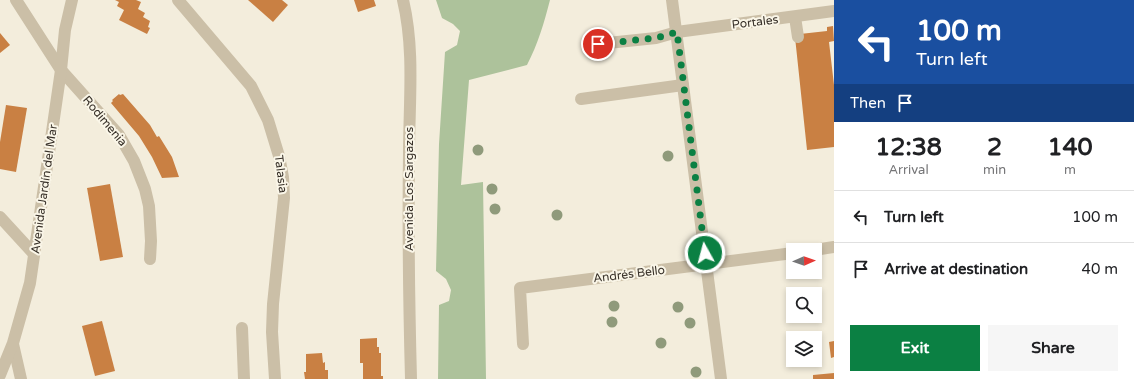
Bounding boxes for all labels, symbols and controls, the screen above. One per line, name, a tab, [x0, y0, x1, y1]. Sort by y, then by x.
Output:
street label: Portales	[731, 12, 779, 32]
text: 100 m	[916, 14, 1002, 48]
icon: left	[850, 16, 902, 68]
pin	[581, 27, 615, 61]
icon: arrive	[587, 33, 609, 55]
text: Turn left	[916, 48, 988, 70]
icon: arrive	[894, 92, 916, 114]
street label: Rodimenia	[80, 93, 130, 149]
text: Then	[850, 94, 886, 112]
street label: Avenida Jardín del Mar	[28, 123, 60, 255]
street label: Avenida Los Sargazos	[402, 127, 416, 251]
text: 12:38	[875, 133, 942, 162]
text: 2	[987, 133, 1002, 162]
text: 140	[1047, 133, 1093, 162]
street label: Talasia	[272, 154, 290, 194]
text: Arrival	[888, 162, 929, 178]
text: min	[983, 162, 1006, 178]
text: m	[1064, 162, 1076, 178]
icon: left	[850, 206, 872, 228]
text: Turn left	[884, 208, 944, 226]
text: 100 m	[1072, 208, 1118, 226]
position arrow	[684, 232, 726, 274]
north arrow	[786, 243, 822, 279]
map controls	[786, 243, 822, 367]
icon: arrive	[850, 258, 872, 280]
text: Arrive at destination	[884, 260, 1028, 278]
text: 40 m	[1081, 260, 1118, 278]
street label: Andrés Bello	[592, 263, 666, 285]
button: search	[786, 287, 822, 323]
button: Exit	[850, 325, 980, 371]
button: Share	[988, 325, 1118, 371]
button: layers	[786, 331, 822, 367]

